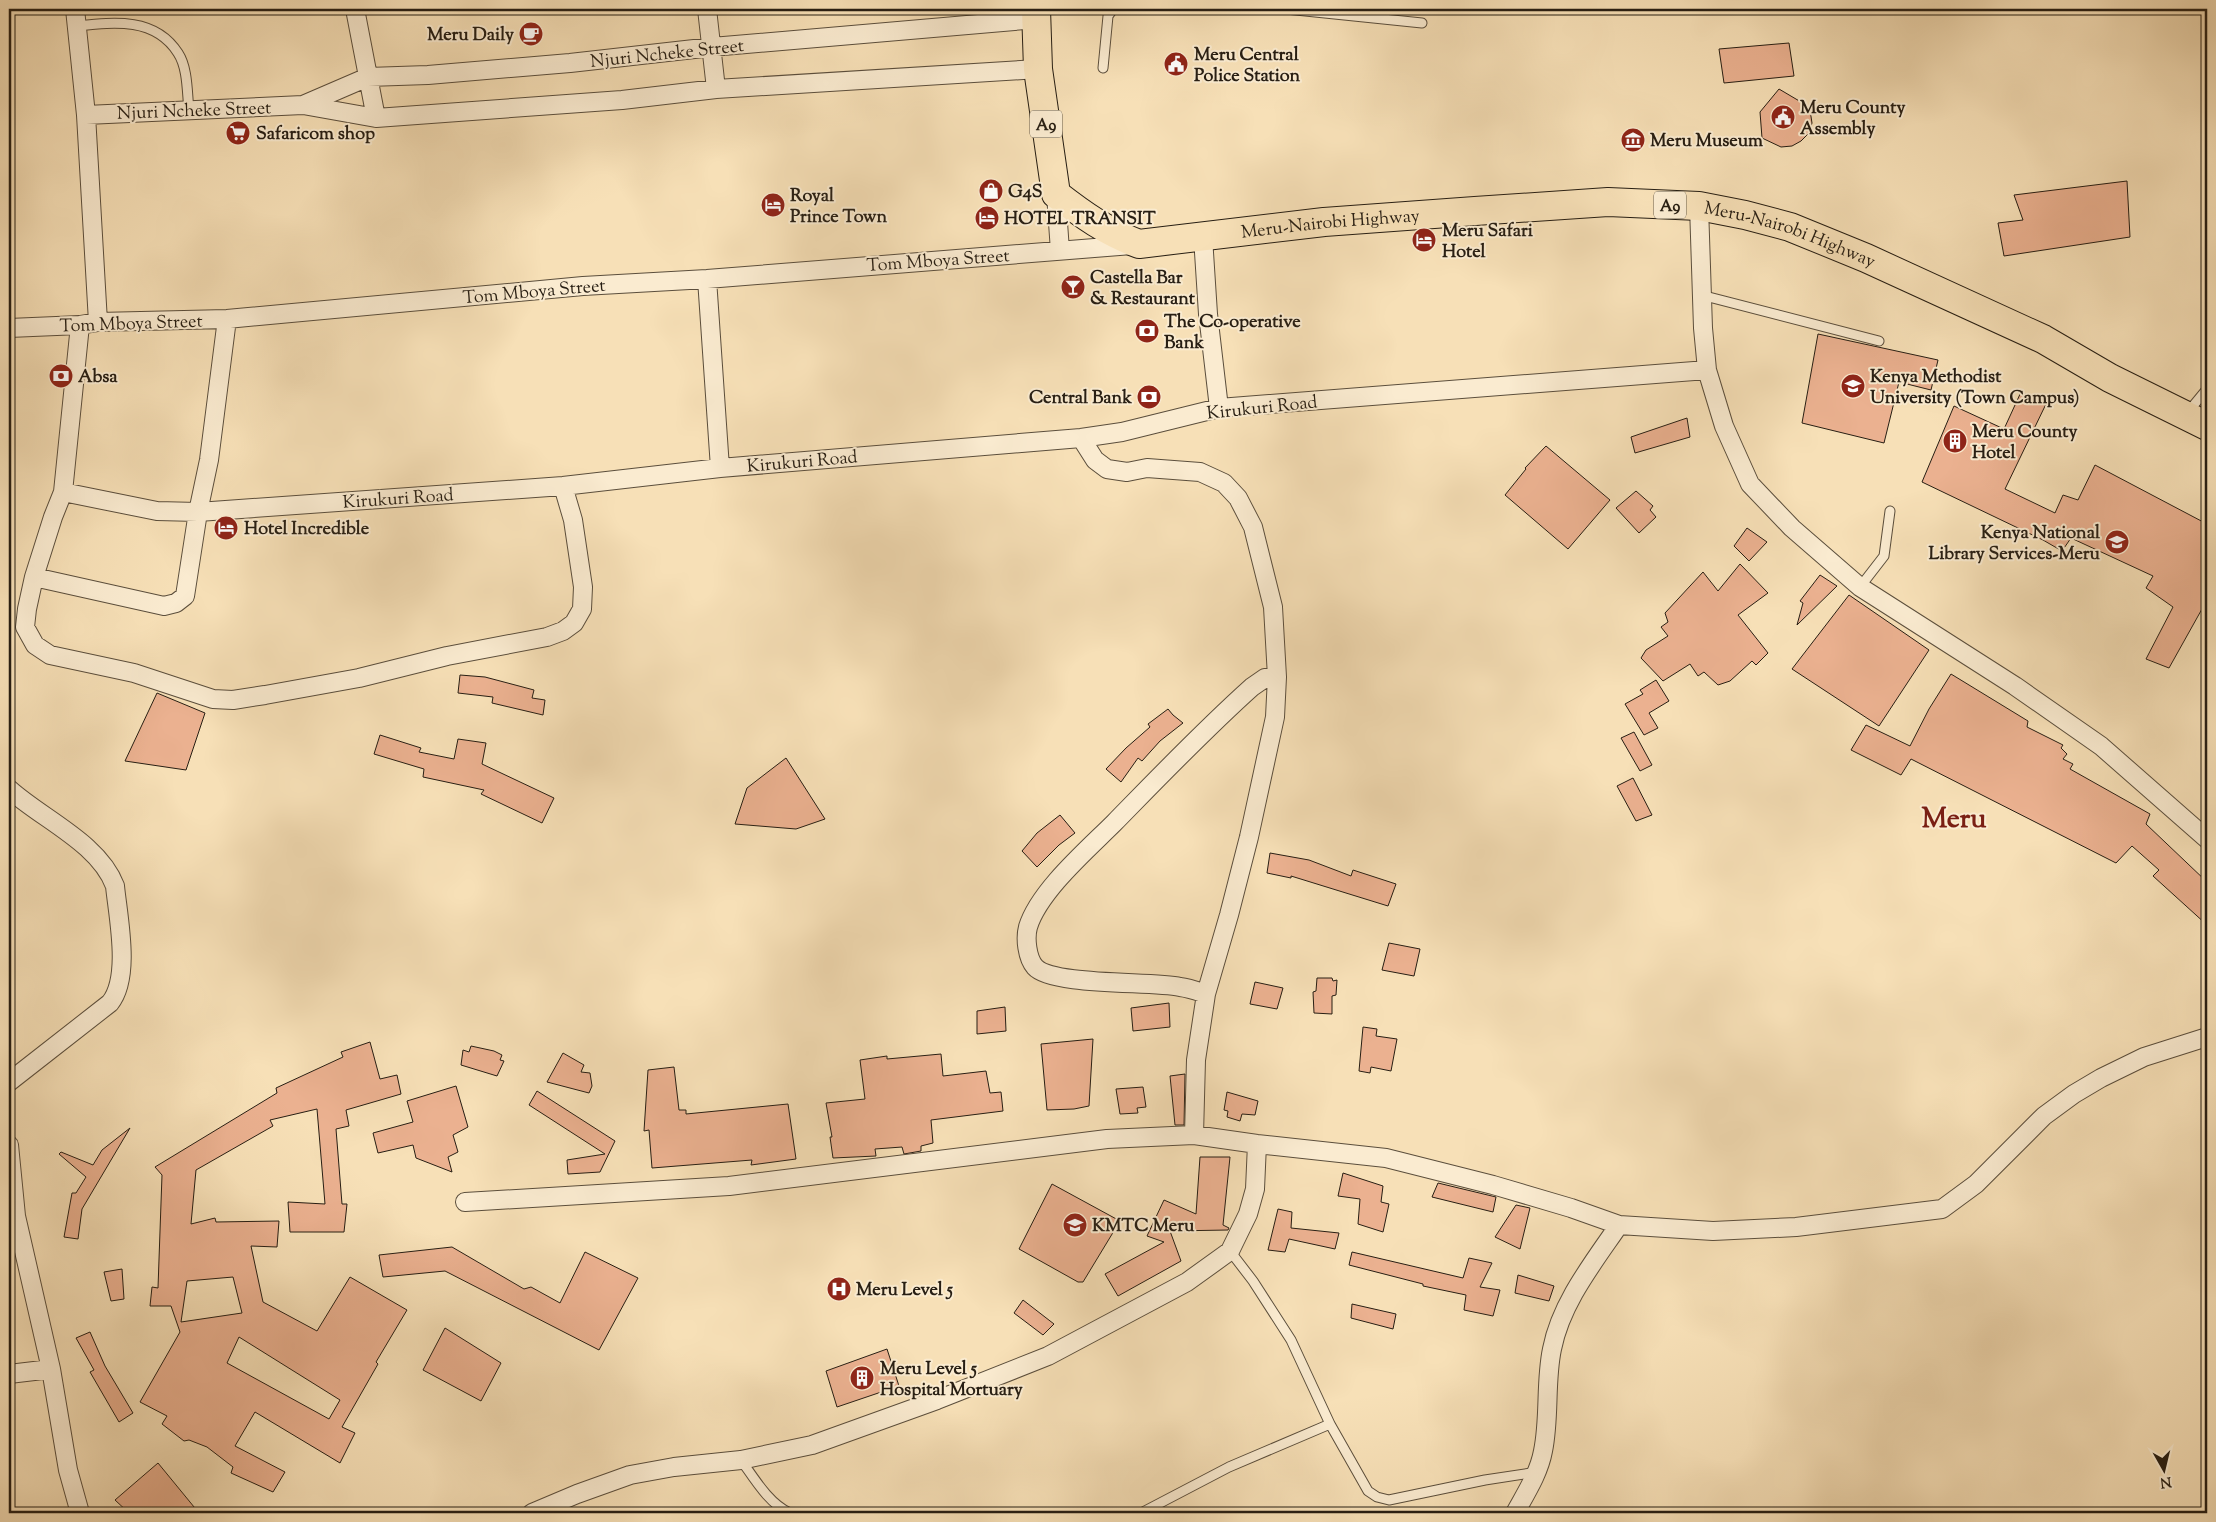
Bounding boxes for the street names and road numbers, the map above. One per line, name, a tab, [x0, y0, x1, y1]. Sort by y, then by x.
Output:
street label: Njuri Ncheke Street	[589, 34, 745, 76]
street label: Njuri Ncheke Street	[116, 96, 272, 128]
road number: A9	[1030, 110, 1062, 138]
road number: A9	[1654, 192, 1686, 218]
street label: Meru-Nairobi Highway	[1702, 196, 1879, 276]
street label: Meru-Nairobi Highway	[1240, 204, 1421, 247]
street label: Tom Mboya Street	[866, 244, 1010, 280]
street label: Tom Mboya Street	[462, 274, 607, 312]
street label: Tom Mboya Street	[59, 310, 203, 340]
street label: Kirukuri Road	[1206, 390, 1319, 428]
street label: Kirukuri Road	[746, 445, 859, 481]
street label: Kirukuri Road	[342, 483, 454, 517]

